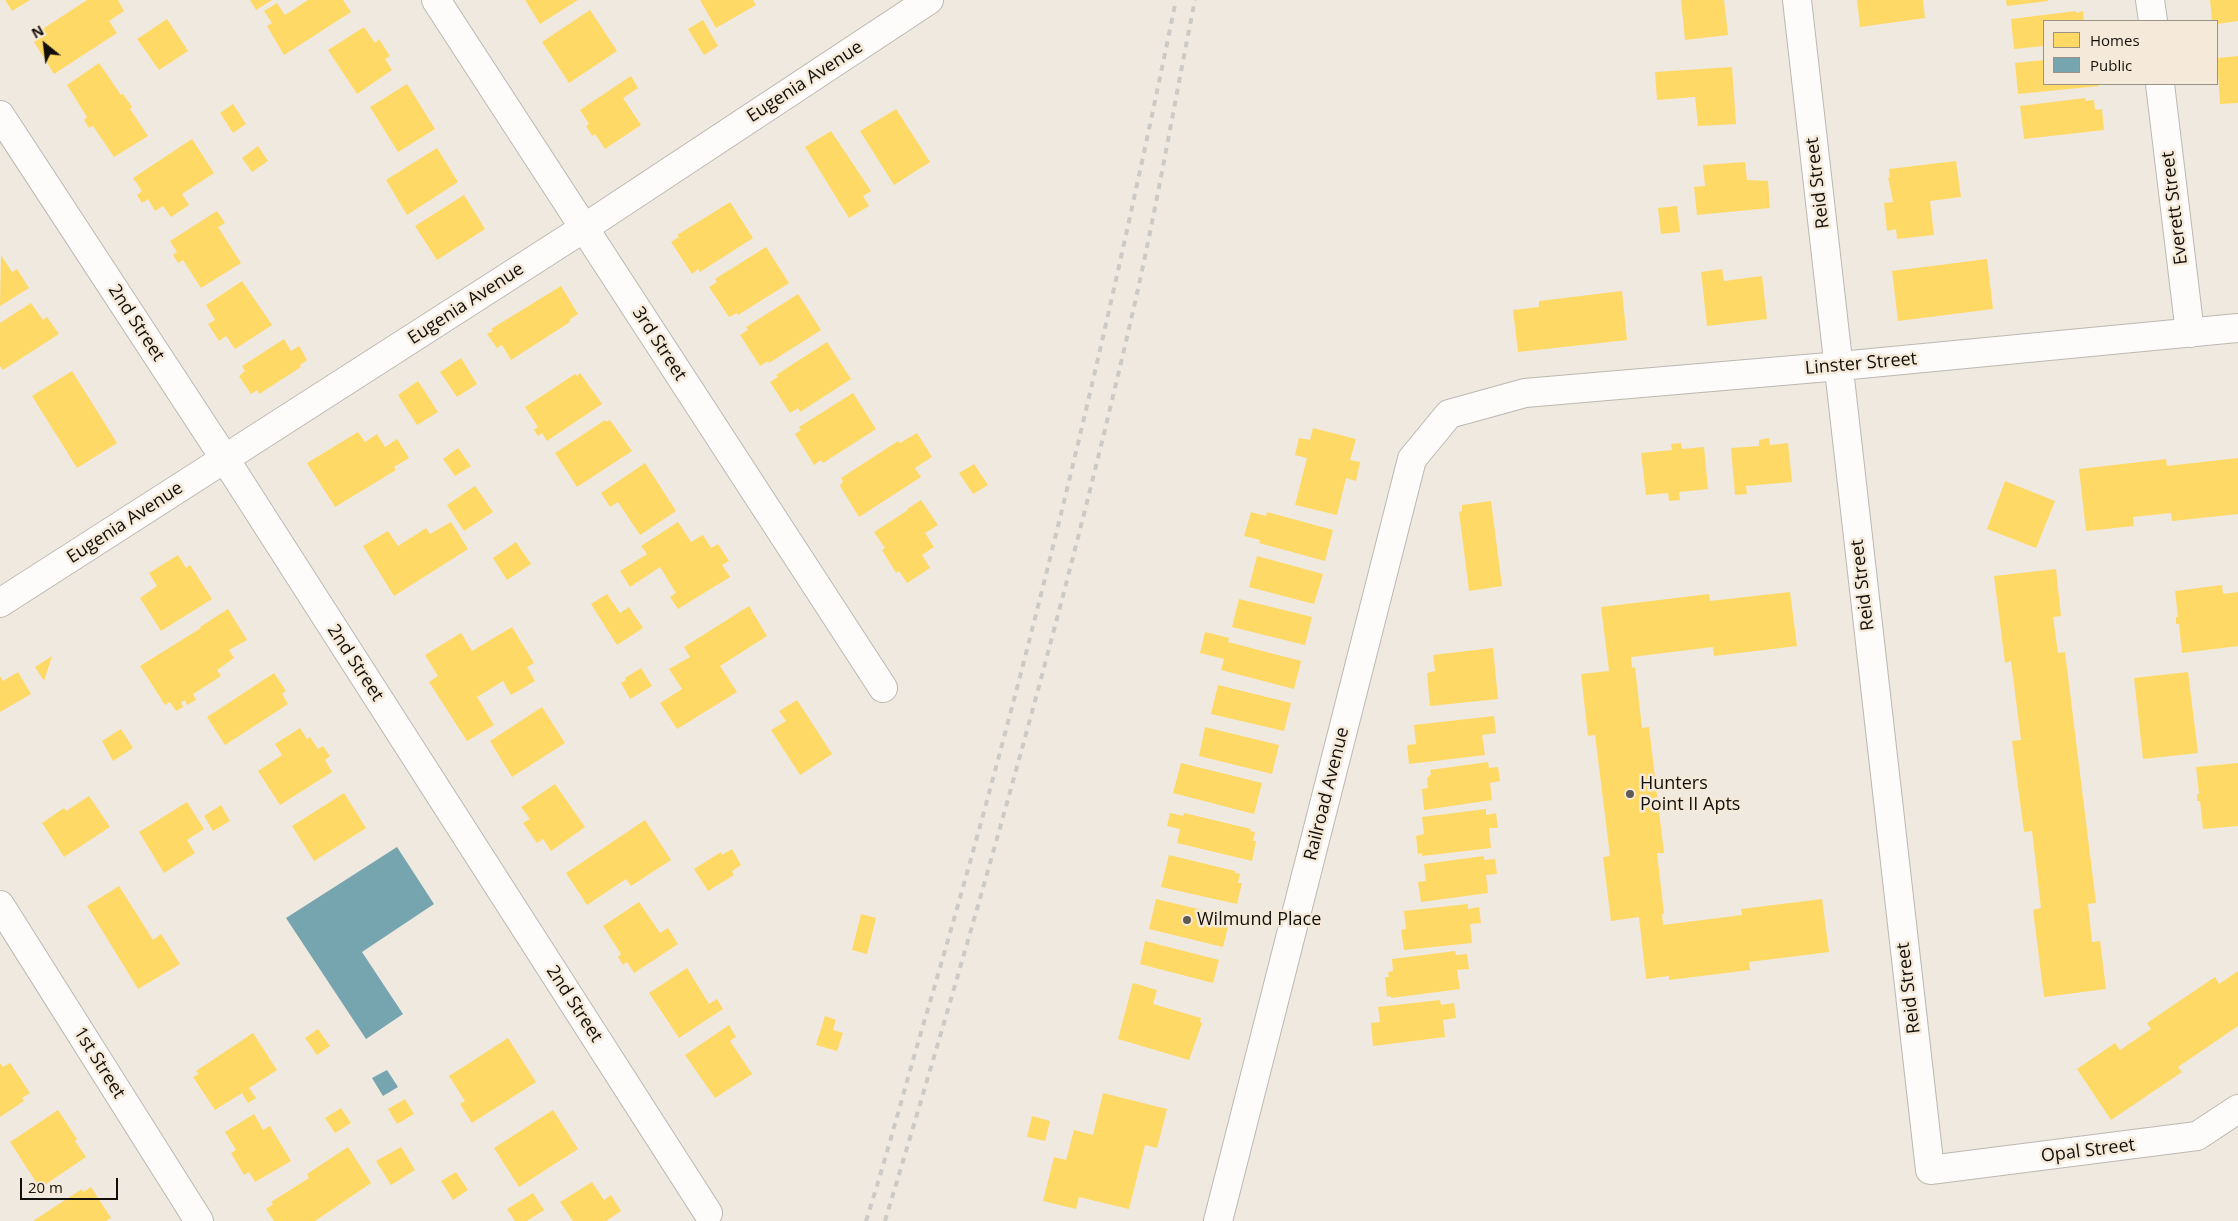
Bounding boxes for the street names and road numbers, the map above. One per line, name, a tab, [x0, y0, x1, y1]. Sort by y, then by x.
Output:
street label: Eugenia Avenue	[743, 36, 867, 128]
street label: Reid Street	[1802, 136, 1834, 230]
street label: Everett Street	[2157, 150, 2193, 266]
street label: Eugenia Avenue	[404, 258, 528, 350]
street label: 2nd Street	[103, 281, 169, 365]
street label: 3rd Street	[627, 303, 691, 385]
street label: Linster Street	[1804, 348, 1918, 380]
street label: Eugenia Avenue	[63, 477, 187, 569]
street label: Reid Street	[1847, 538, 1879, 632]
street label: 2nd Street	[322, 621, 388, 705]
street label: Railroad Avenue	[1300, 725, 1354, 863]
street label: Reid Street	[1893, 941, 1925, 1035]
street label: 2nd Street	[541, 962, 607, 1046]
street label: 1st Street	[69, 1023, 129, 1103]
street label: Opal Street	[2040, 1135, 2136, 1167]

